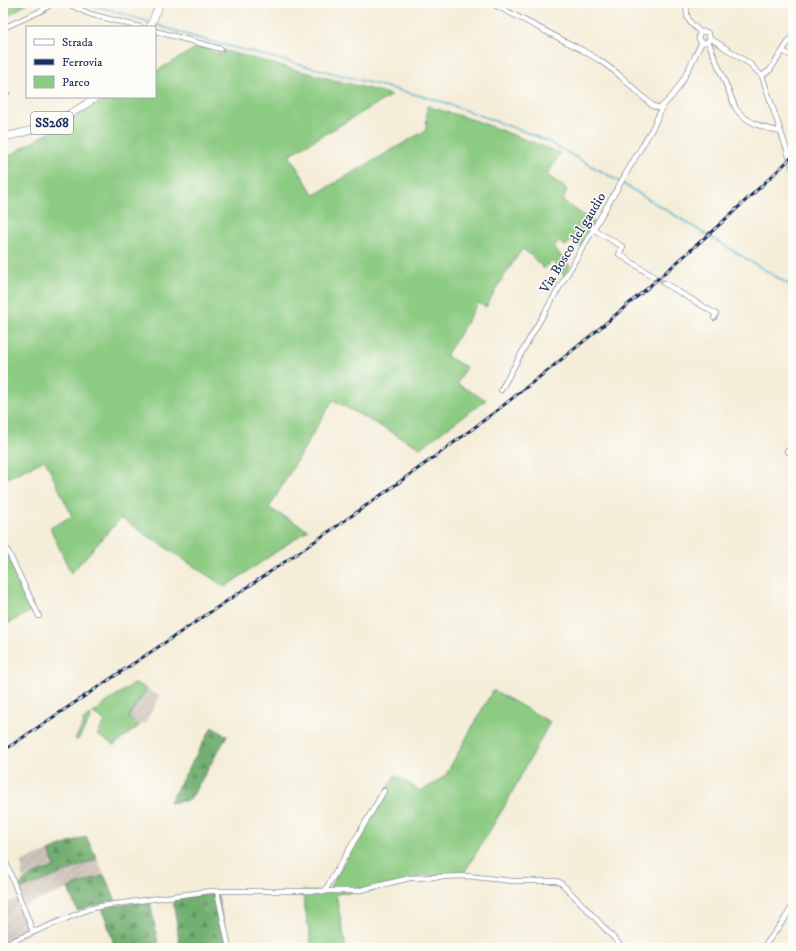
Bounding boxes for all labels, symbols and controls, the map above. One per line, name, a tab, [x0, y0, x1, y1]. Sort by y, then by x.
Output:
legend	[26, 26, 156, 98]
text: Strada	[62, 35, 94, 50]
text: Ferrovia	[62, 55, 103, 70]
text: Parco	[62, 75, 90, 90]
road number: SS268	[31, 112, 73, 134]
street label: Via Bosco del gaudio	[535, 189, 610, 298]

